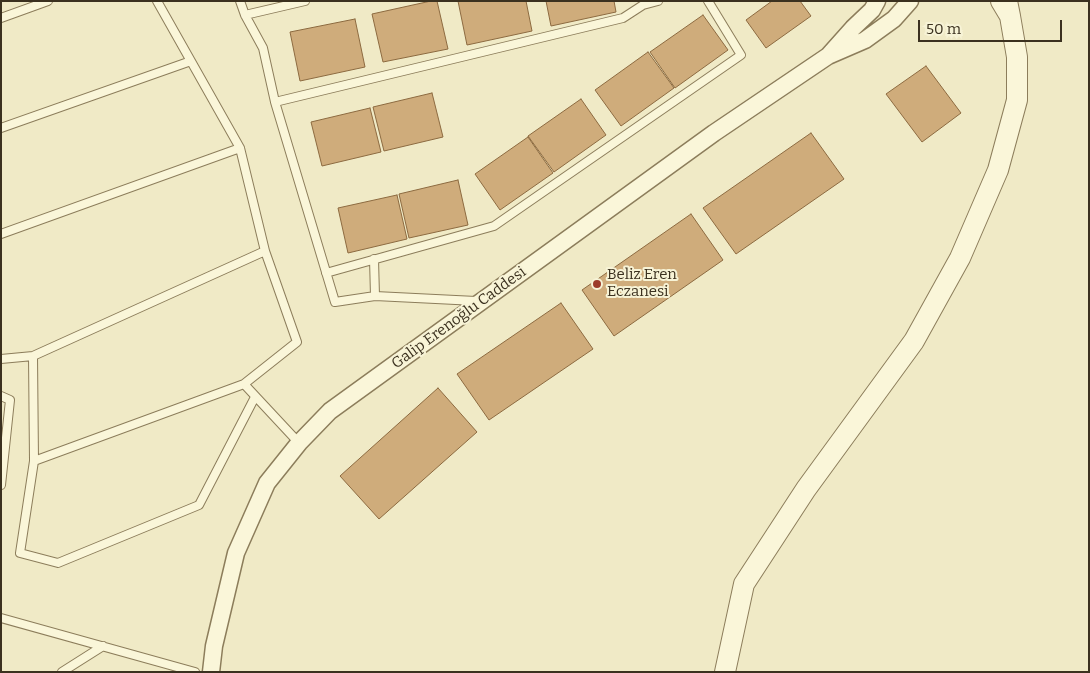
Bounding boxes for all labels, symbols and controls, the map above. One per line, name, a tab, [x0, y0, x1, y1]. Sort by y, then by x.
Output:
scale bar	[920, 10, 1064, 42]
text: 50 m	[926, 20, 961, 38]
street label: Galip Erenoğlu Caddesi	[388, 263, 530, 373]
place label: Beliz Eren Eczanesi	[607, 266, 677, 301]
marker: Beliz Eren Eczanesi	[591, 278, 603, 290]

